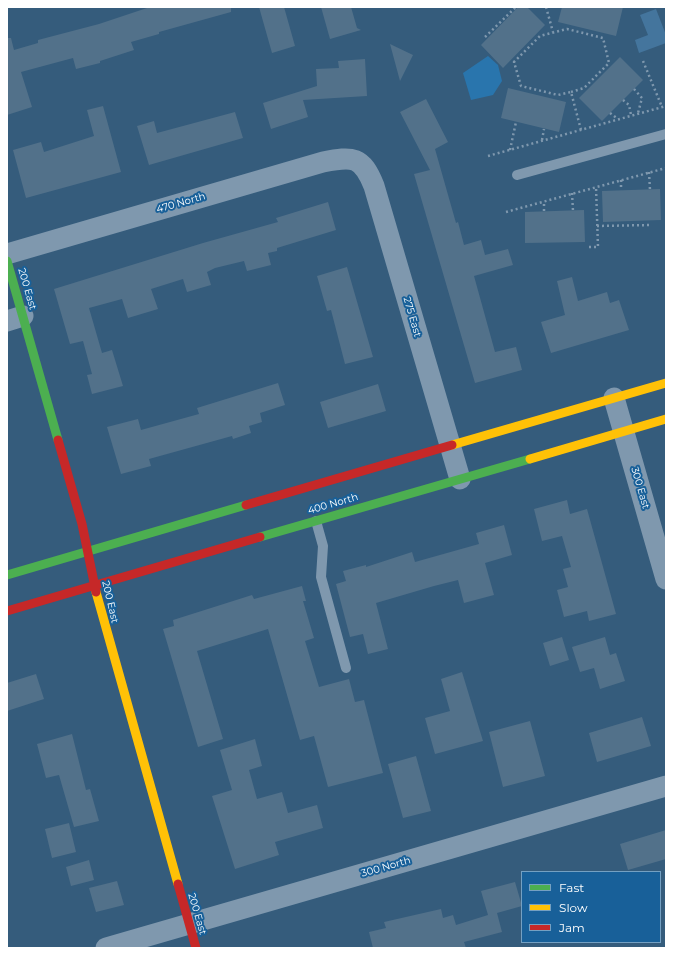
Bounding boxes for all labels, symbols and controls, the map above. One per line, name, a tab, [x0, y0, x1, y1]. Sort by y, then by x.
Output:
street label: 470 North	[155, 190, 207, 216]
street label: 200 East	[15, 267, 39, 311]
street label: 275 East	[401, 296, 423, 338]
street label: 300 East	[628, 466, 652, 510]
street label: 400 North	[306, 491, 360, 517]
street label: 200 East	[99, 580, 121, 624]
street label: 300 North	[360, 854, 412, 880]
legend	[521, 871, 661, 943]
text: Fast	[559, 880, 584, 895]
street label: 200 East	[185, 892, 209, 936]
text: Slow	[559, 900, 588, 915]
text: Jam	[559, 920, 585, 935]

